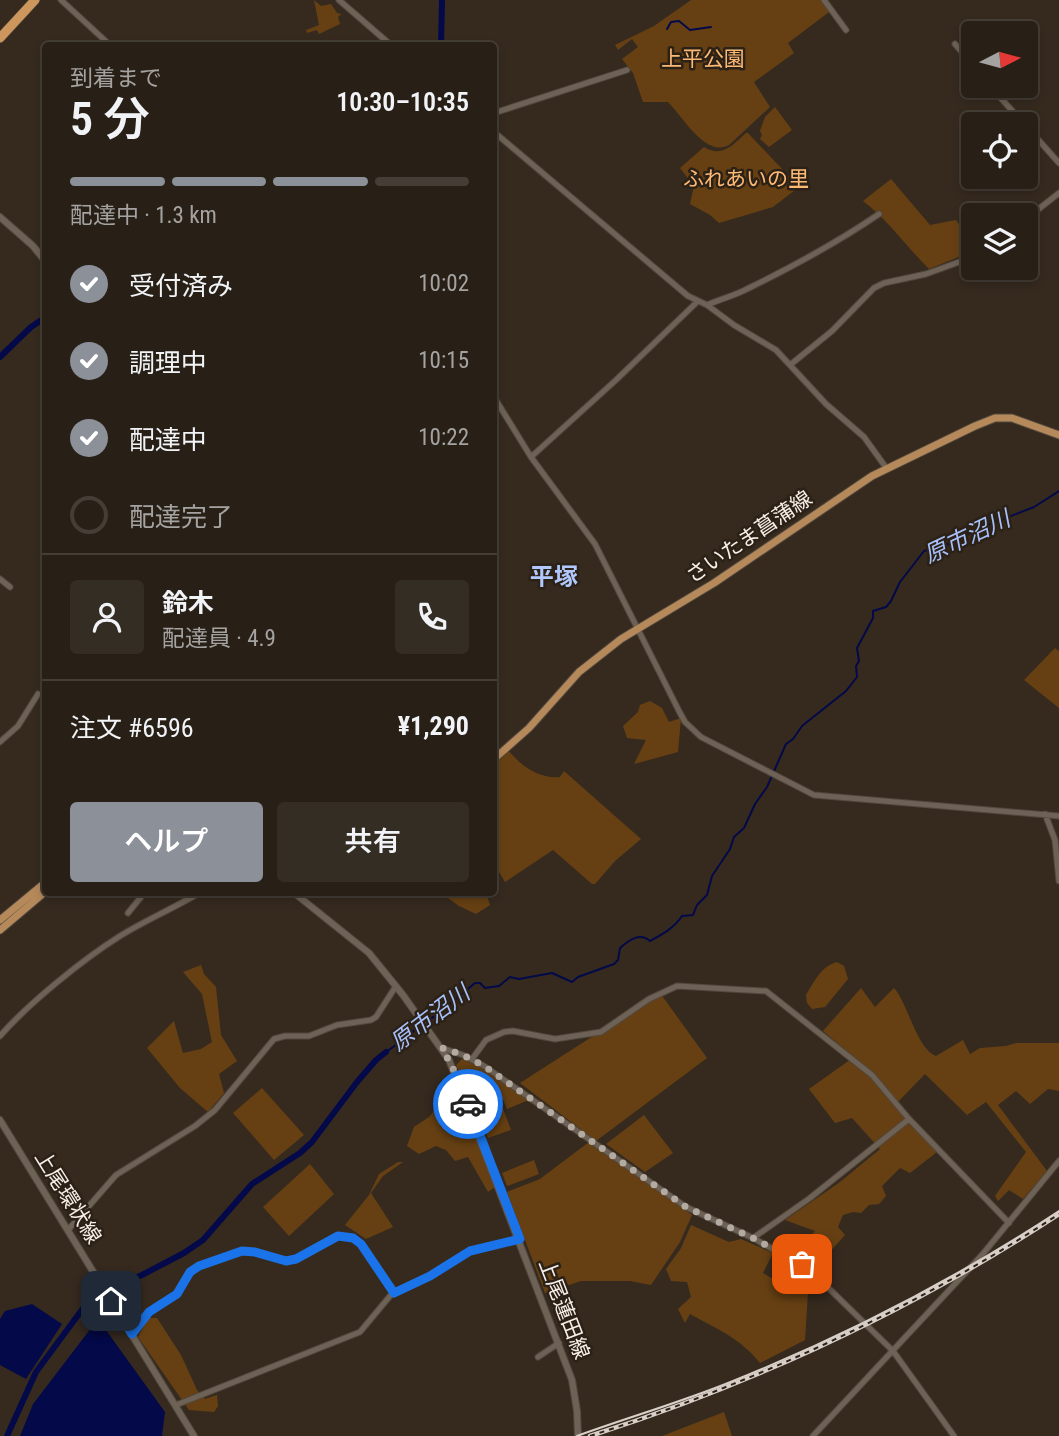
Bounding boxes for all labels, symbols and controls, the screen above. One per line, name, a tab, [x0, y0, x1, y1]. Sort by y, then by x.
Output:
north arrow	[961, 21, 1038, 98]
map controls	[961, 21, 1038, 280]
park label: 上平公園	[661, 47, 745, 71]
text: 到着まで	[70, 65, 162, 92]
text: 10:30–10:35	[336, 87, 469, 117]
text: 5 分	[70, 92, 150, 146]
button: locate	[961, 112, 1038, 189]
park label: ふれあいの里	[683, 167, 809, 191]
text: 配達中 · 1.3 km	[70, 202, 217, 229]
button: layers	[961, 203, 1038, 280]
icon: check	[70, 265, 108, 303]
text: 10:02	[418, 270, 469, 297]
text: 受付済み	[129, 271, 233, 301]
icon: check	[70, 342, 108, 380]
text: 10:15	[418, 347, 469, 374]
text: 調理中	[129, 348, 207, 378]
icon: check	[70, 419, 108, 457]
text: 10:22	[418, 424, 469, 451]
text: 配達中	[129, 425, 207, 455]
street label: さいたま菖蒲線	[682, 486, 816, 588]
text: 配達完了	[129, 502, 233, 532]
water label: 原市沼川	[920, 504, 1017, 569]
district label: 平塚	[530, 563, 578, 591]
button: person	[70, 580, 144, 654]
button: phone	[395, 580, 469, 654]
text: 鈴木	[162, 588, 214, 618]
text: 配達員 · 4.9	[162, 625, 276, 652]
text: ¥1,290	[398, 711, 469, 741]
text: 注文 #6596	[70, 713, 194, 743]
button: ヘルプ	[70, 802, 263, 882]
button: 共有	[277, 802, 469, 882]
water label: 原市沼川	[385, 978, 477, 1056]
courier	[433, 1069, 503, 1139]
icon: car	[449, 1085, 487, 1123]
street label: 上尾環状線	[30, 1146, 106, 1248]
pin	[772, 1234, 832, 1294]
icon: bag	[783, 1245, 821, 1283]
street label: 上尾蓮田線	[534, 1256, 594, 1362]
pin	[81, 1271, 141, 1331]
icon: home	[92, 1282, 130, 1320]

